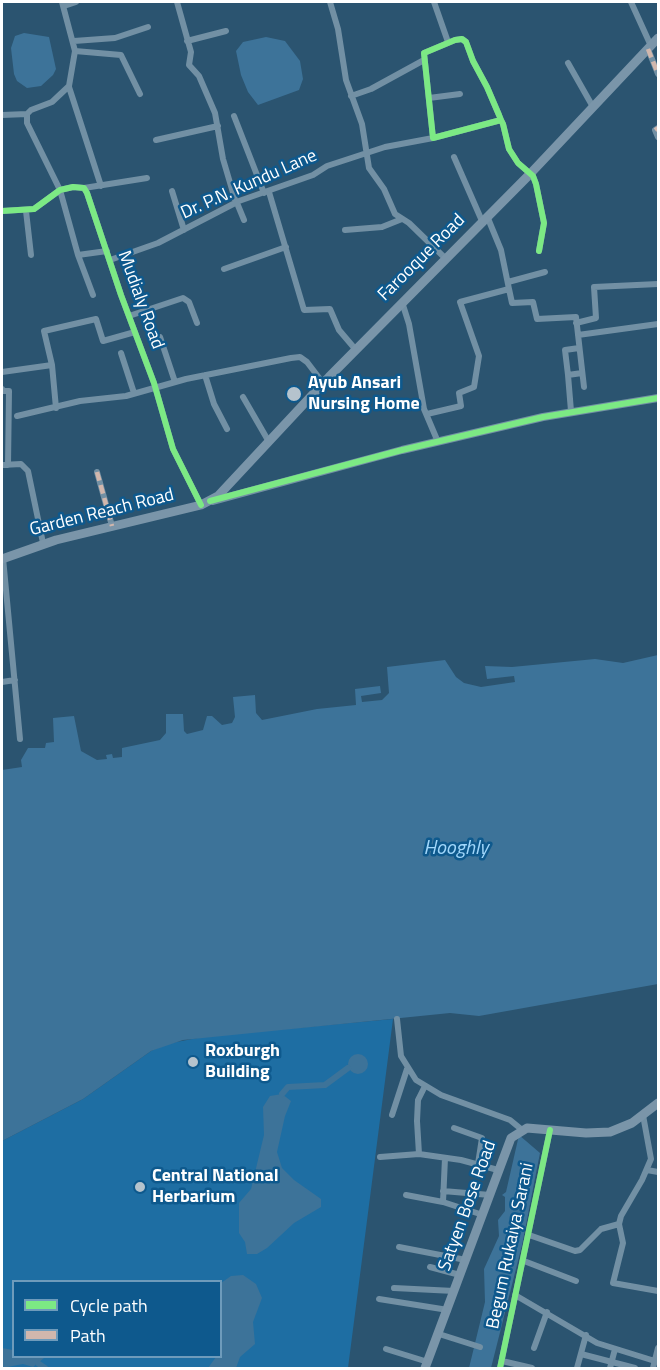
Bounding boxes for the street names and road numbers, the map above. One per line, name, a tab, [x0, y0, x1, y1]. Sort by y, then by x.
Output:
street label: Dr. P.N. Kundu Lane	[178, 145, 320, 225]
street label: Farooque Road	[374, 210, 470, 306]
street label: Mudialy Road	[112, 248, 168, 352]
street label: Garden Reach Road	[28, 485, 176, 541]
street label: Satyen Bose Road	[434, 1138, 502, 1274]
street label: Begum Rukaiya Sarani	[483, 1161, 539, 1331]

